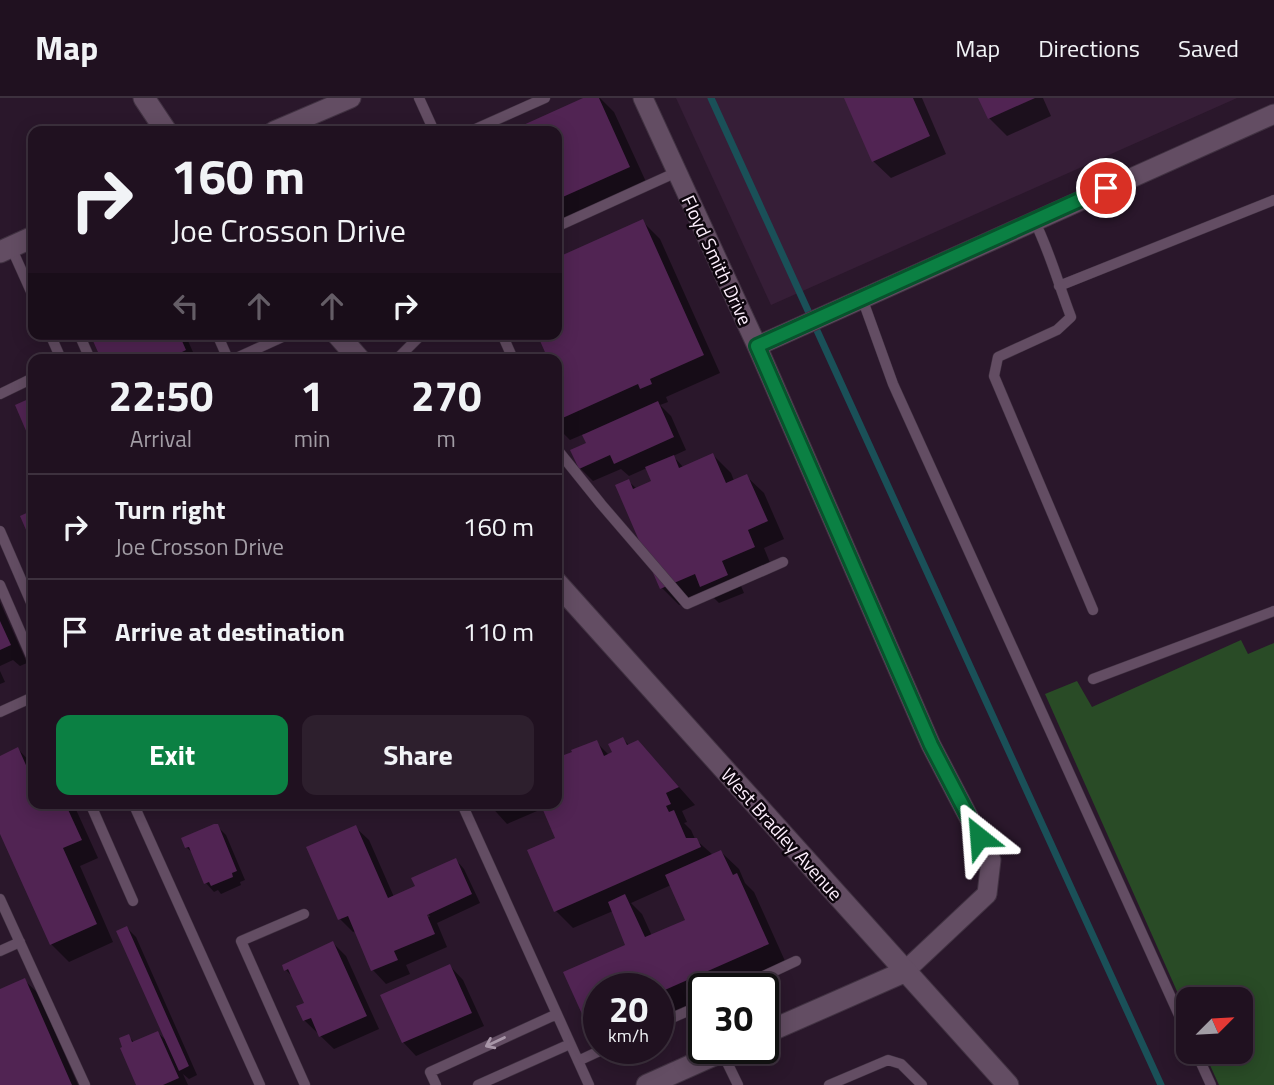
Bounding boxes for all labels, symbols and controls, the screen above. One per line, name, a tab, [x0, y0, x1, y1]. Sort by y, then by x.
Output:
text: Map	[35, 23, 98, 73]
text: Map	[955, 30, 1000, 66]
text: Directions	[1038, 30, 1140, 66]
text: Saved	[1178, 30, 1239, 66]
text: 160 m	[171, 138, 305, 213]
icon: right	[56, 154, 147, 245]
pin	[1076, 158, 1136, 218]
icon: arrive	[1087, 169, 1125, 207]
street label: Floyd Smith Drive	[675, 190, 760, 330]
text: Joe Crosson Drive	[171, 206, 406, 254]
icon: left	[167, 287, 205, 325]
icon: ahead	[240, 287, 278, 325]
icon: ahead	[313, 287, 351, 325]
icon: right	[386, 287, 424, 325]
text: 22:50	[108, 363, 213, 427]
text: 1	[300, 363, 324, 427]
text: 270	[411, 363, 481, 427]
text: Arrival	[130, 421, 192, 456]
text: min	[294, 421, 330, 456]
text: m	[437, 421, 456, 456]
text: Turn right	[115, 490, 226, 529]
text: 160 m	[463, 507, 534, 546]
icon: right	[56, 508, 94, 546]
text: Joe Crosson Drive	[115, 529, 284, 564]
text: Arrive at destination	[115, 612, 345, 651]
text: 110 m	[463, 612, 534, 651]
icon: arrive	[56, 613, 94, 651]
button: Exit	[56, 715, 288, 795]
button: Share	[302, 715, 534, 795]
street label: West Bradley Avenue	[715, 761, 850, 907]
position arrow	[942, 800, 1016, 874]
speed limit sign: 30	[688, 973, 779, 1064]
text: 20	[609, 982, 648, 1036]
north arrow	[1176, 987, 1253, 1064]
map controls	[1176, 987, 1253, 1064]
text: km/h	[608, 1022, 649, 1049]
one-way arrow	[485, 1036, 506, 1049]

